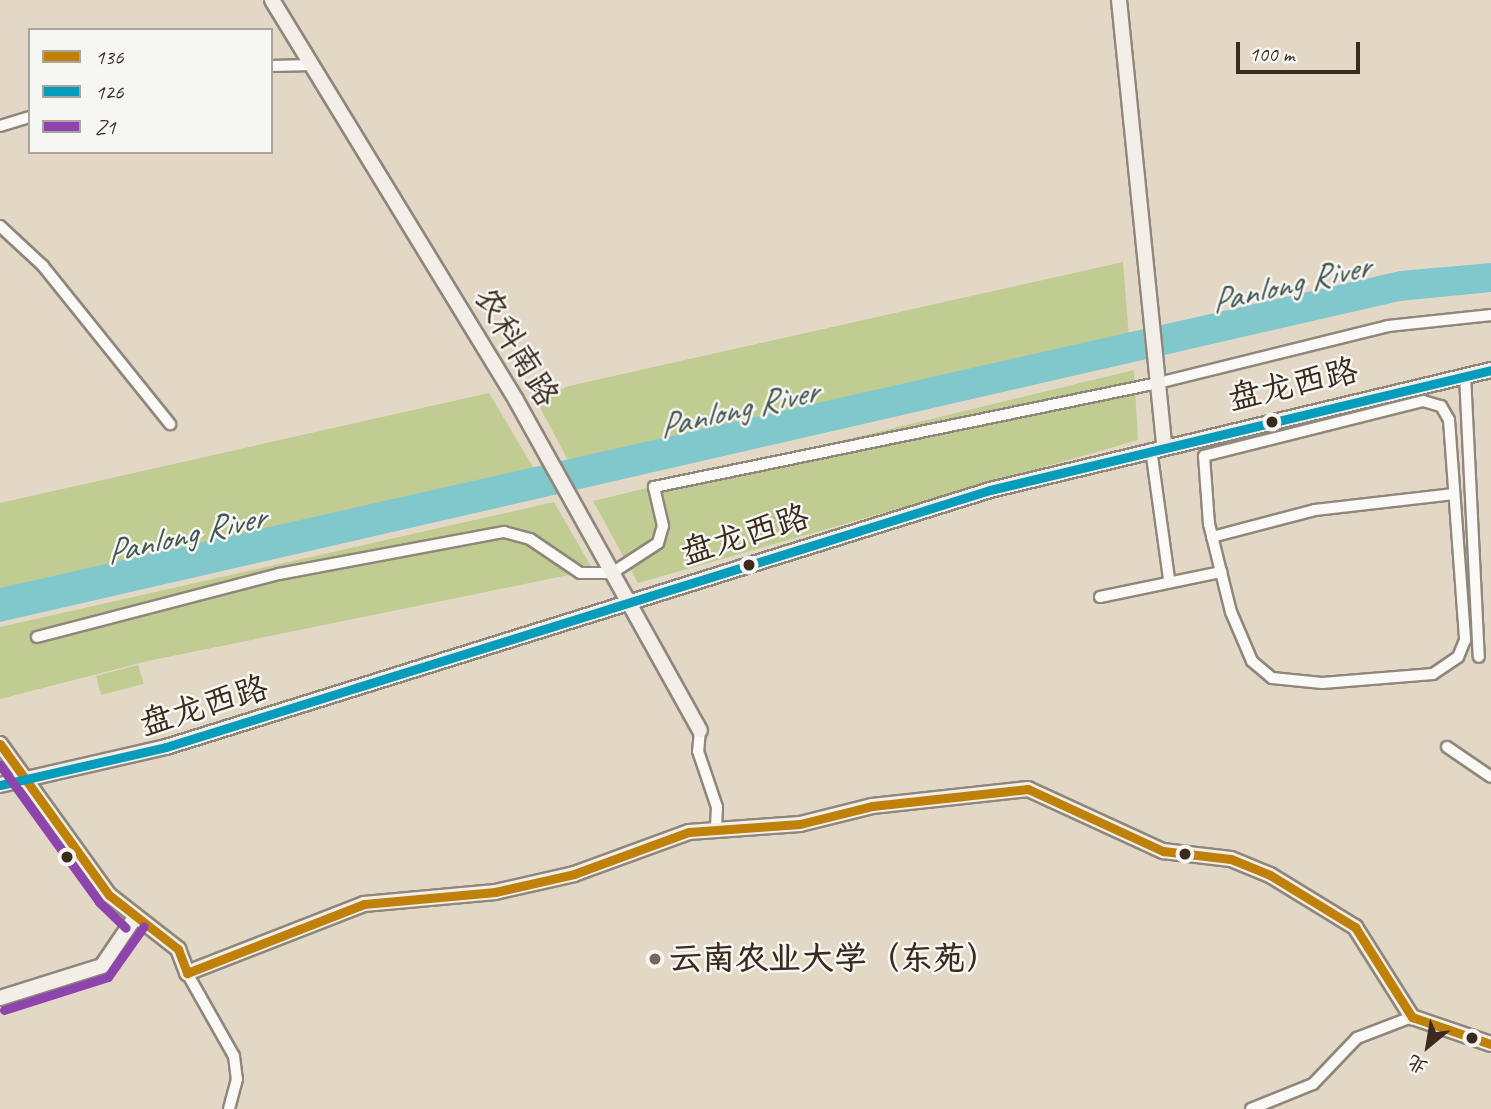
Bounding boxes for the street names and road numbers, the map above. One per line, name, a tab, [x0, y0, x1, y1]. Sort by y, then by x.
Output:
street label: 农科南路	[465, 280, 567, 414]
street label: 盘龙西路	[1224, 351, 1362, 419]
street label: 盘龙西路	[676, 497, 814, 573]
street label: 盘龙西路	[135, 668, 273, 744]

